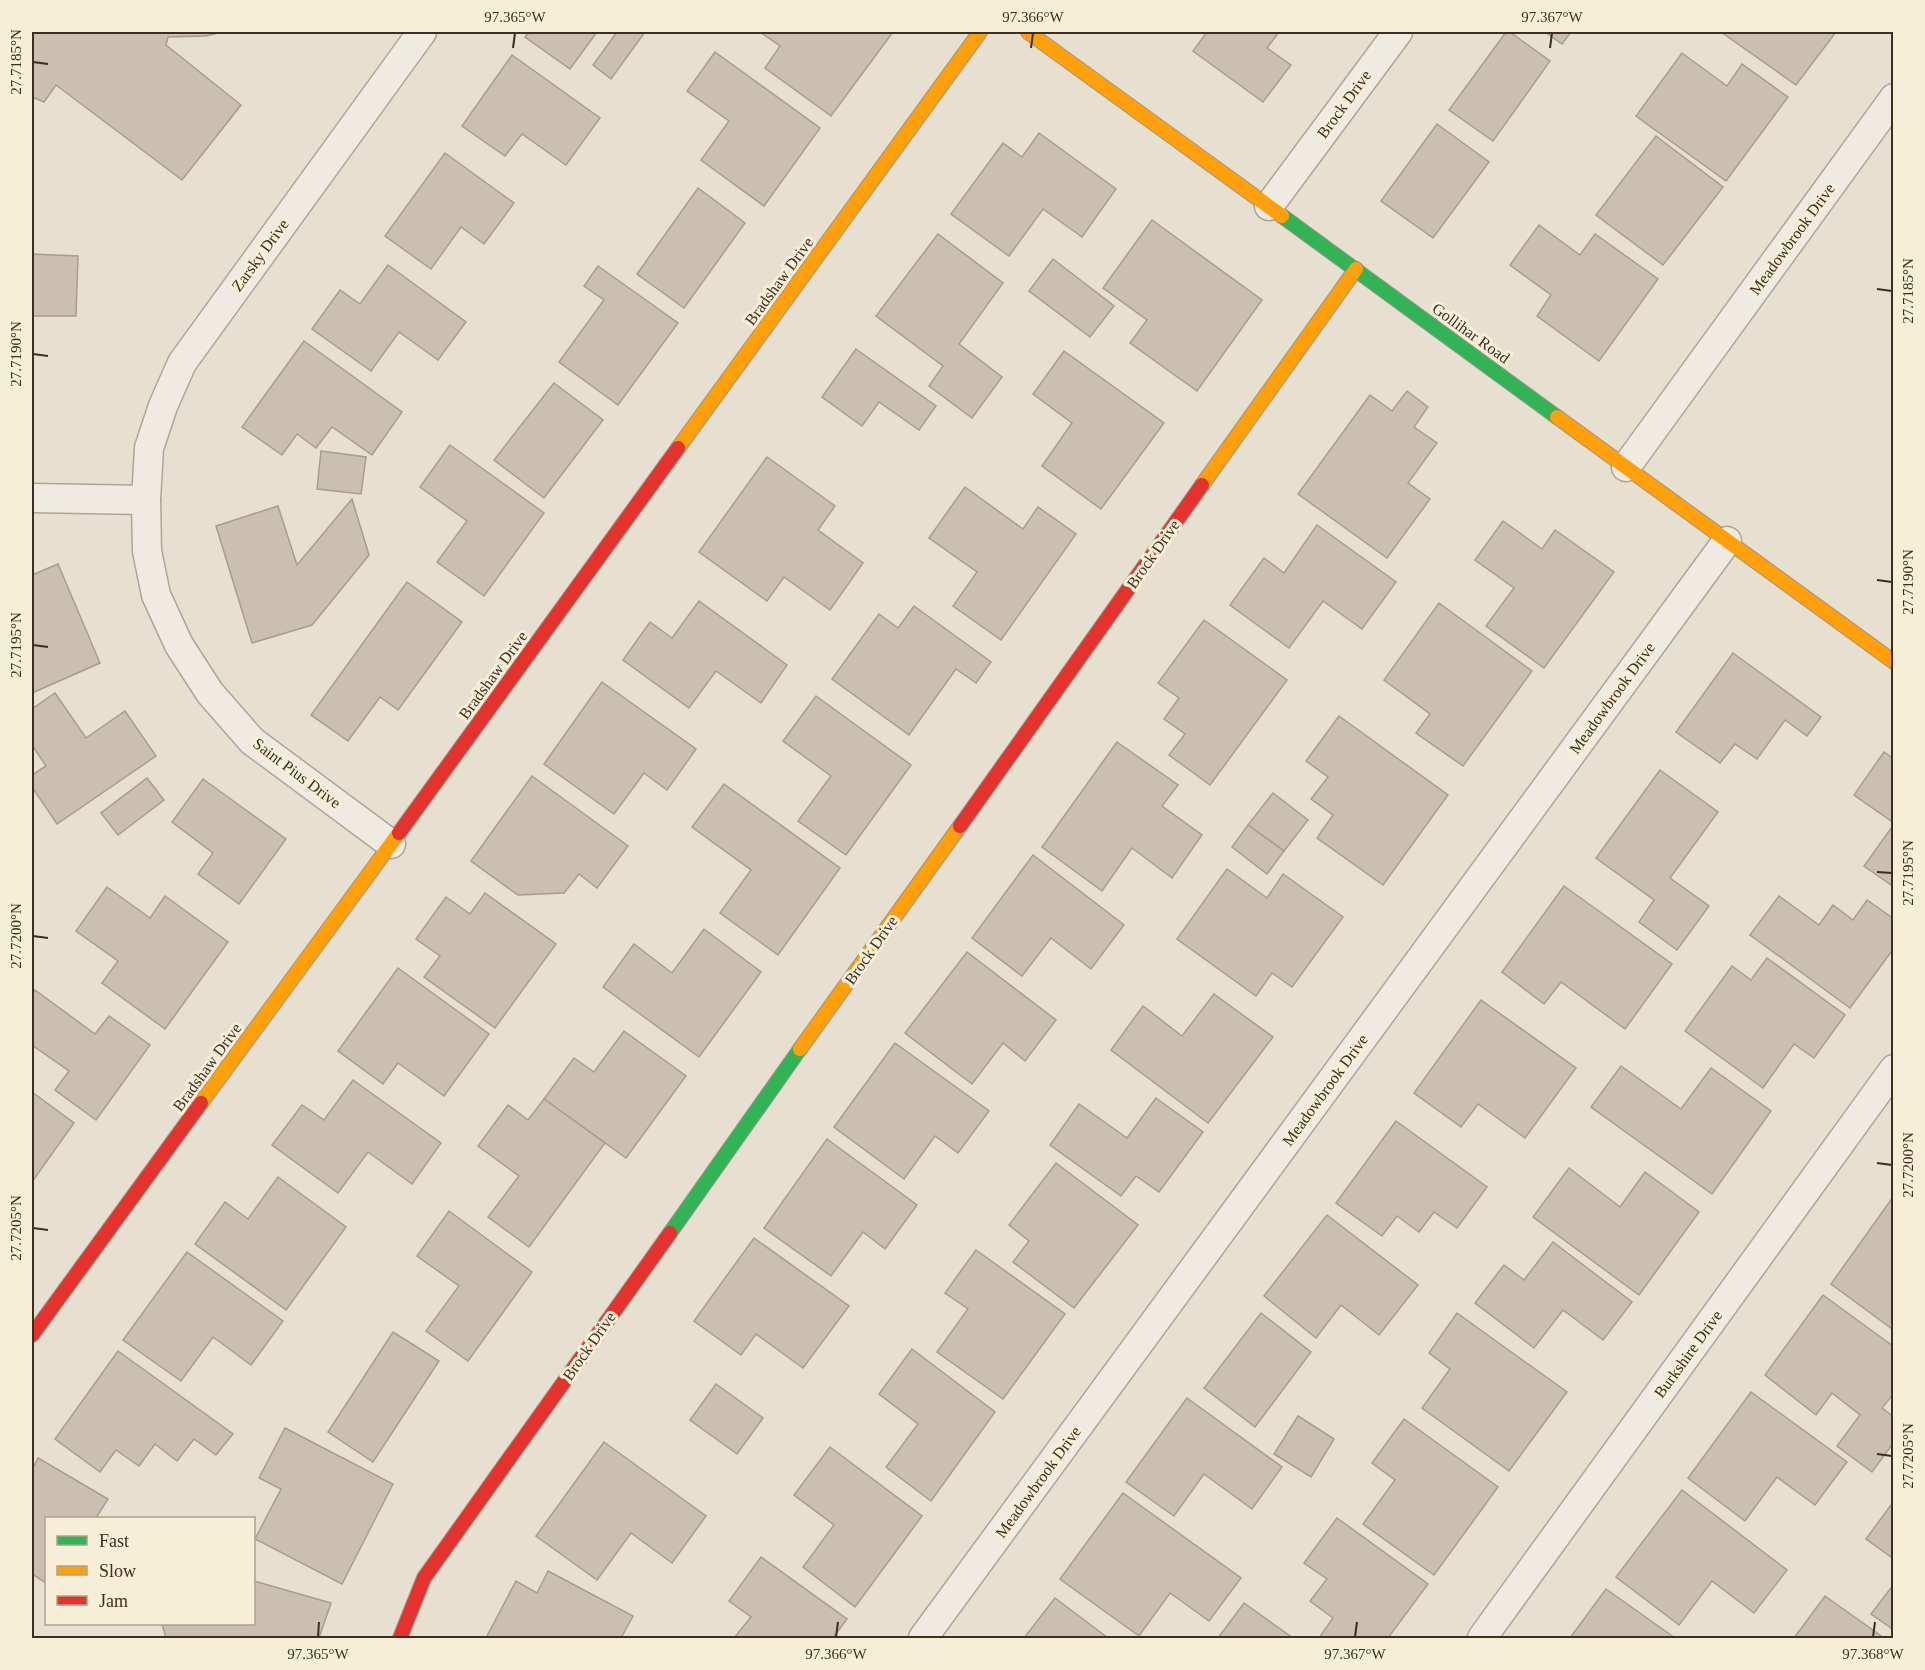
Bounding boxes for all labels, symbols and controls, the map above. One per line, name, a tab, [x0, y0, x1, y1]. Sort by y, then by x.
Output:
text: 97.365°W	[484, 9, 547, 25]
text: 97.366°W	[1002, 9, 1065, 25]
text: 97.367°W	[1521, 9, 1584, 25]
text: 27.7185°N	[8, 29, 24, 95]
street label: Brock Drive	[1314, 67, 1374, 141]
street label: Meadowbrook Drive	[1746, 180, 1838, 298]
street label: Zarsky Drive	[228, 216, 293, 295]
street label: Bradshaw Drive	[741, 234, 817, 328]
text: 27.7185°N	[1900, 258, 1916, 324]
street label: Gollihar Road	[1429, 299, 1513, 367]
text: 27.7190°N	[8, 321, 24, 387]
street label: Brock Drive	[1123, 517, 1183, 591]
text: 27.7190°N	[1900, 549, 1916, 615]
text: 27.7195°N	[8, 612, 24, 678]
street label: Bradshaw Drive	[455, 628, 531, 722]
street label: Meadowbrook Drive	[1566, 639, 1658, 757]
street label: Saint Pius Drive	[250, 735, 344, 811]
text: 27.7195°N	[1900, 840, 1916, 906]
text: 27.7200°N	[8, 903, 24, 969]
street label: Brock Drive	[841, 913, 901, 987]
street label: Bradshaw Drive	[169, 1020, 245, 1114]
street label: Meadowbrook Drive	[1279, 1031, 1371, 1149]
text: 27.7200°N	[1900, 1132, 1916, 1198]
text: 27.7205°N	[8, 1195, 24, 1261]
street label: Burkshire Drive	[1651, 1307, 1725, 1401]
street label: Brock Drive	[559, 1309, 619, 1383]
street label: Meadowbrook Drive	[992, 1423, 1084, 1541]
text: 27.7205°N	[1900, 1423, 1916, 1489]
legend	[45, 1517, 255, 1625]
text: Fast	[99, 1531, 129, 1551]
text: Slow	[99, 1561, 136, 1581]
text: Jam	[99, 1591, 128, 1611]
text: 97.365°W	[287, 1646, 350, 1662]
text: 97.366°W	[805, 1646, 868, 1662]
text: 97.367°W	[1324, 1646, 1387, 1662]
text: 97.368°W	[1842, 1646, 1905, 1662]

